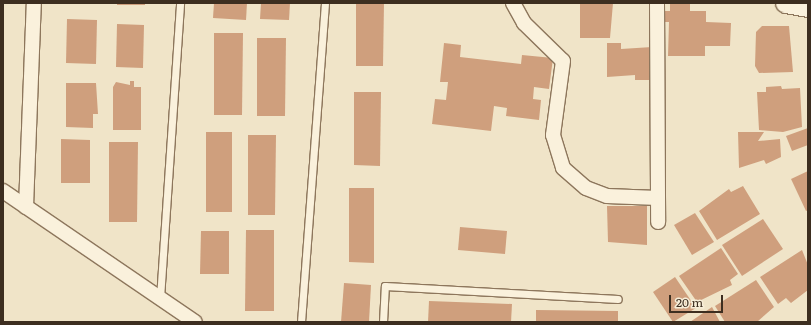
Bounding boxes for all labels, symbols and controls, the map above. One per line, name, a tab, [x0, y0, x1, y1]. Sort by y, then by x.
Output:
scale bar	[671, 287, 725, 313]
text: 20 m	[676, 293, 703, 311]

